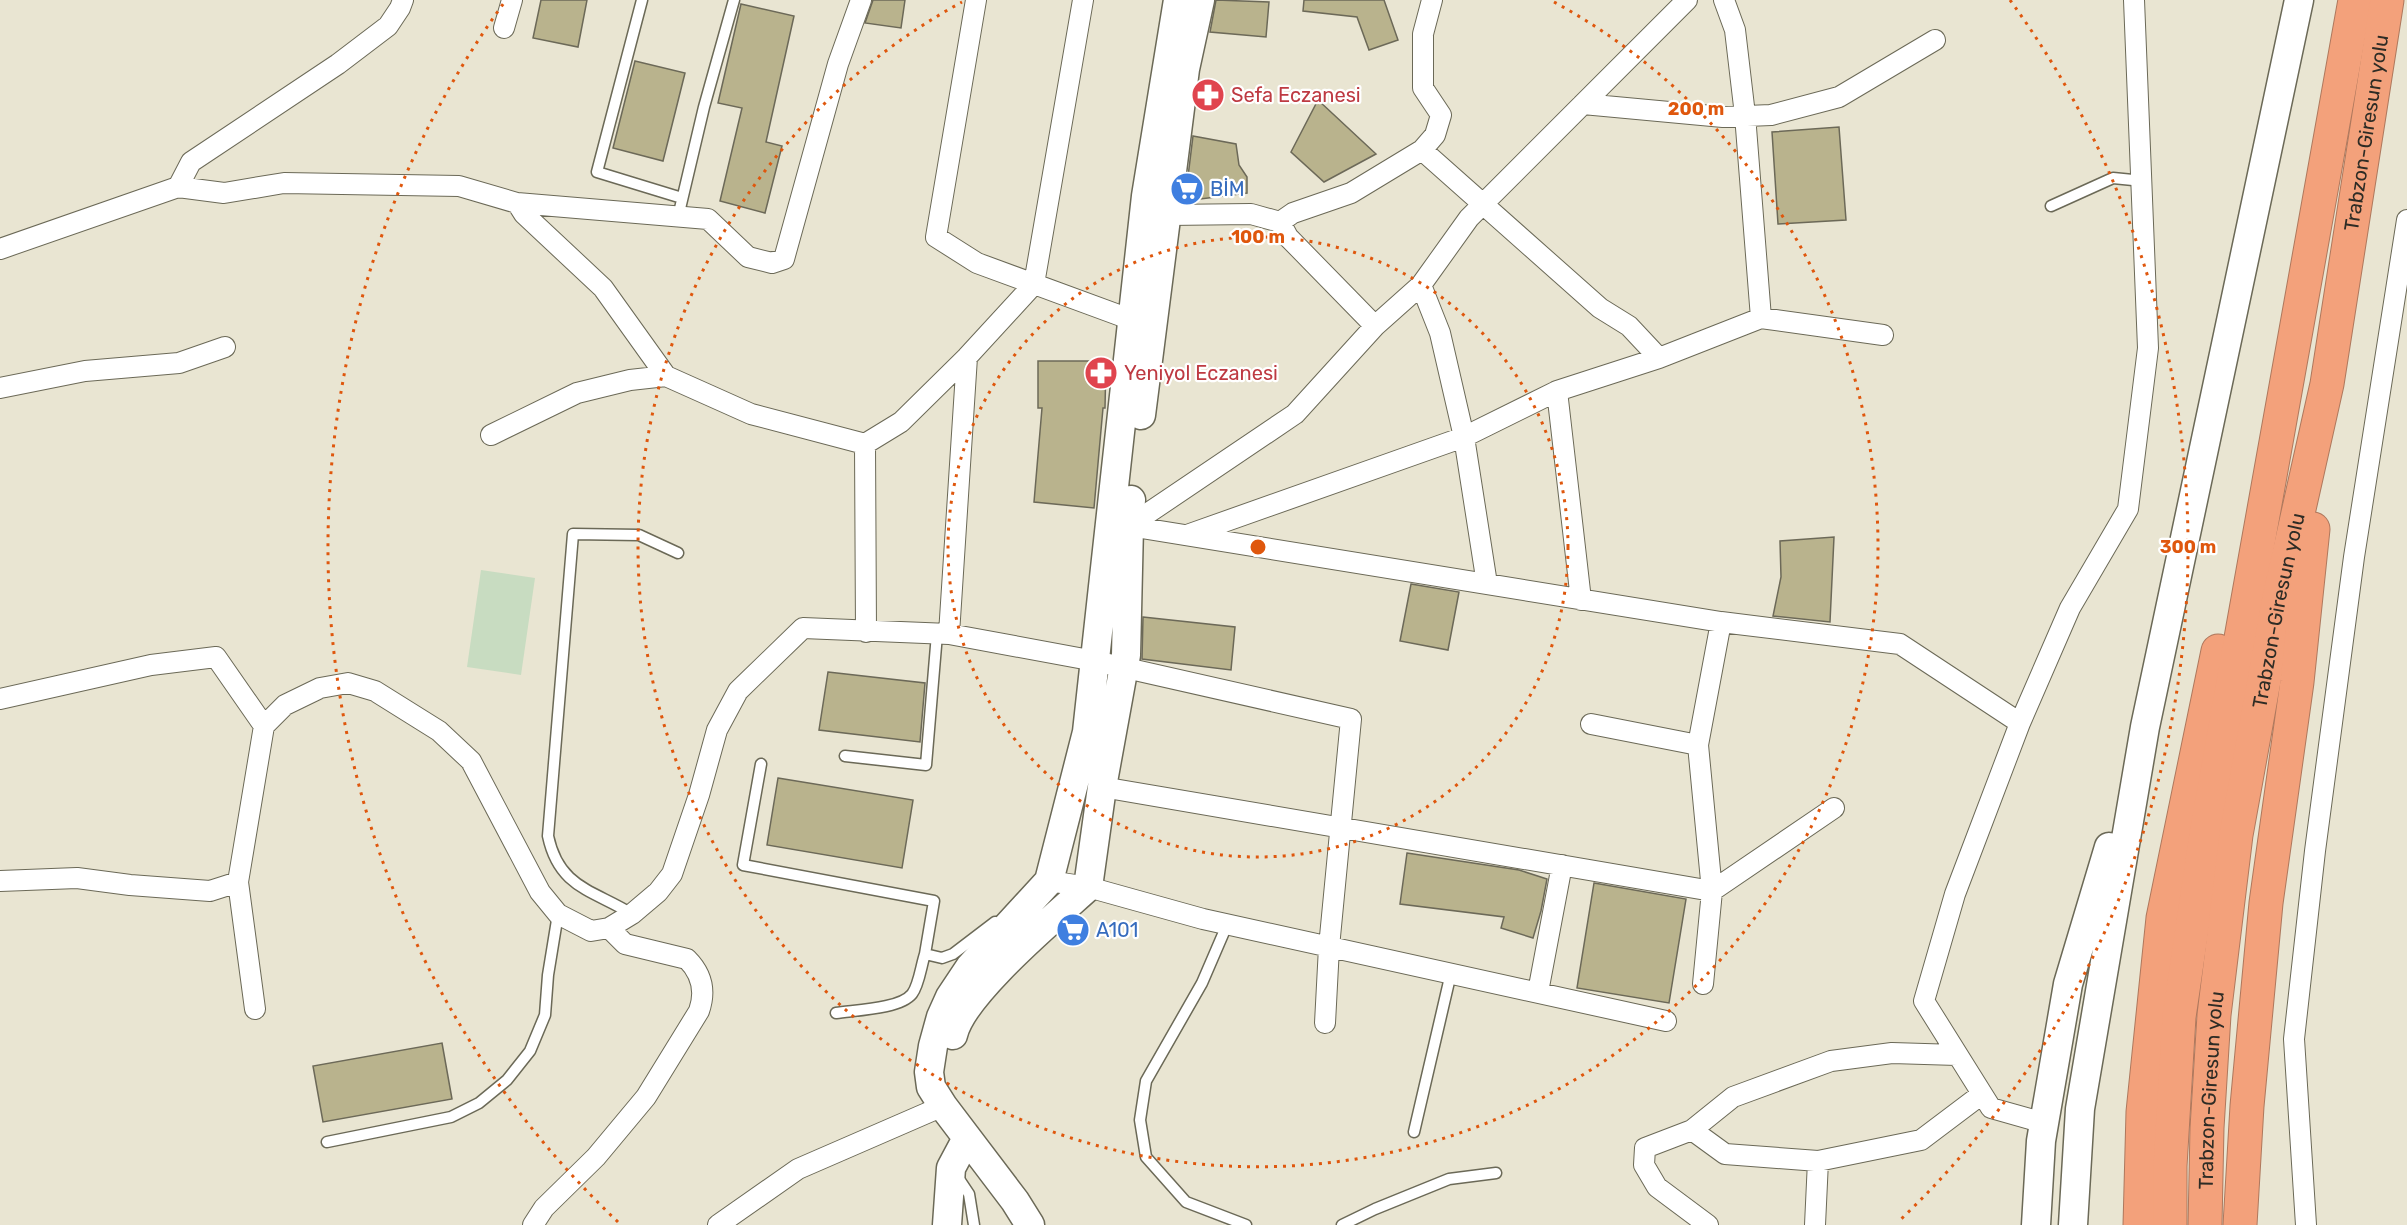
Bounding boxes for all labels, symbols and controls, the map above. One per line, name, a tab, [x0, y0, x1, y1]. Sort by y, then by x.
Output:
street label: Trabzon-Giresun yolu	[2339, 33, 2393, 233]
pharmacy icon: Sefa Eczanesi	[1190, 77, 1226, 113]
place label: Sefa Eczanesi	[1231, 83, 1361, 107]
text: 200 m	[1668, 98, 1724, 120]
supermarket icon: BİM	[1169, 171, 1205, 207]
place label: BİM	[1210, 177, 1245, 201]
text: 100 m	[1231, 226, 1285, 248]
pharmacy icon: Yeniyol Eczanesi	[1083, 355, 1119, 391]
place label: Yeniyol Eczanesi	[1124, 361, 1278, 385]
street label: Trabzon-Giresun yolu	[2247, 511, 2310, 710]
text: 300 m	[2160, 536, 2216, 558]
centre of rings	[1248, 537, 1268, 557]
supermarket icon: A101	[1055, 912, 1091, 948]
place label: A101	[1096, 918, 1138, 942]
street label: Trabzon-Giresun yolu	[2194, 990, 2229, 1190]

